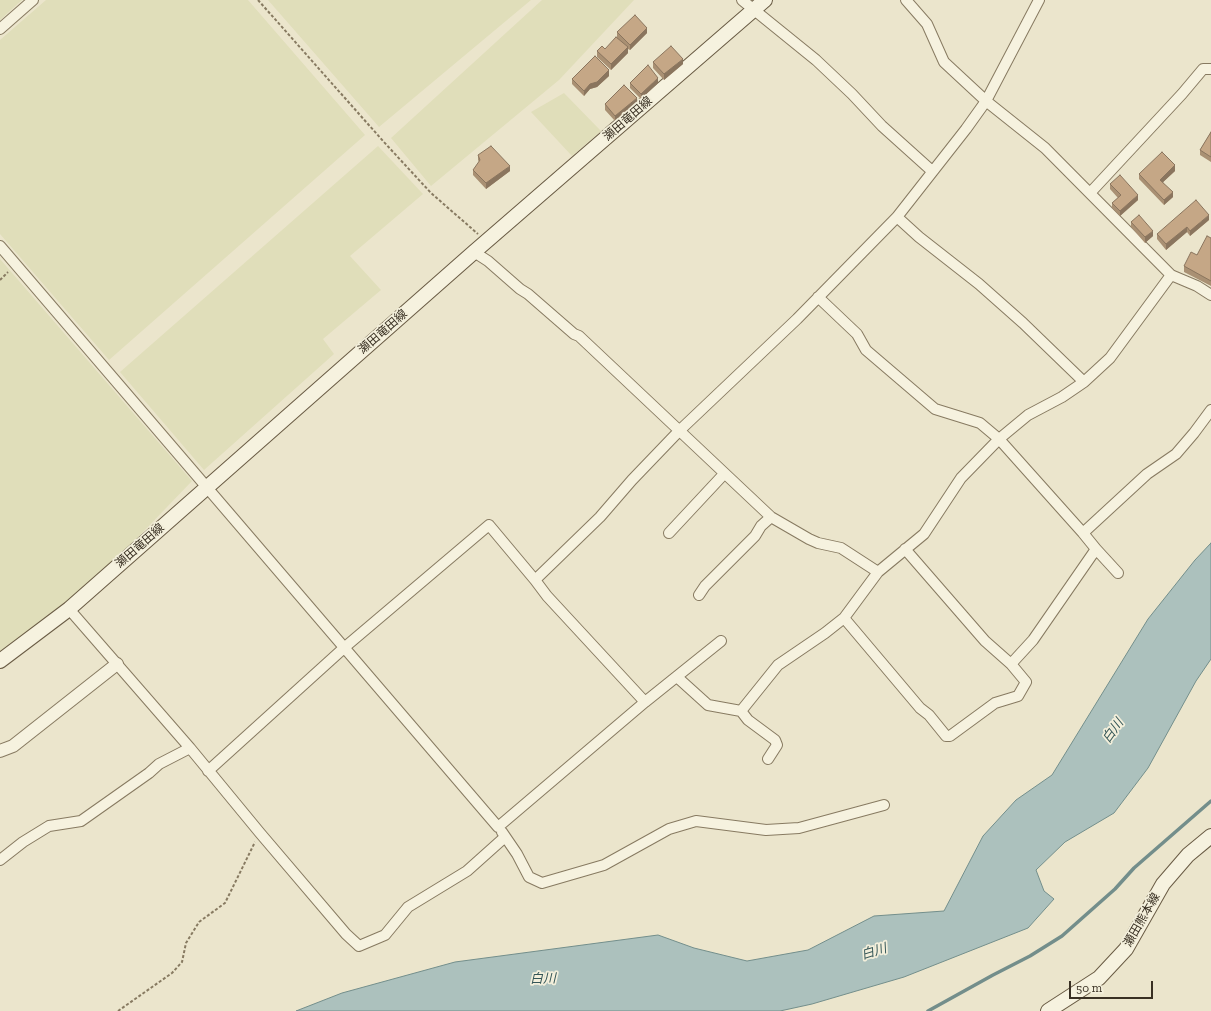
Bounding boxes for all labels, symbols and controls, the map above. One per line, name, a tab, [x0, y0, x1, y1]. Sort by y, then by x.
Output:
street label: 瀬田竜田線	[601, 94, 655, 144]
street label: 瀬田竜田線	[356, 307, 410, 357]
street label: 瀬田竜田線	[113, 521, 167, 571]
water label: 白川	[1099, 716, 1127, 746]
street label: 瀬田熊本線	[1121, 890, 1163, 950]
water label: 白川	[859, 941, 889, 963]
water label: 白川	[530, 971, 556, 987]
scale bar	[1071, 973, 1155, 999]
text: 50 m	[1076, 981, 1102, 995]

